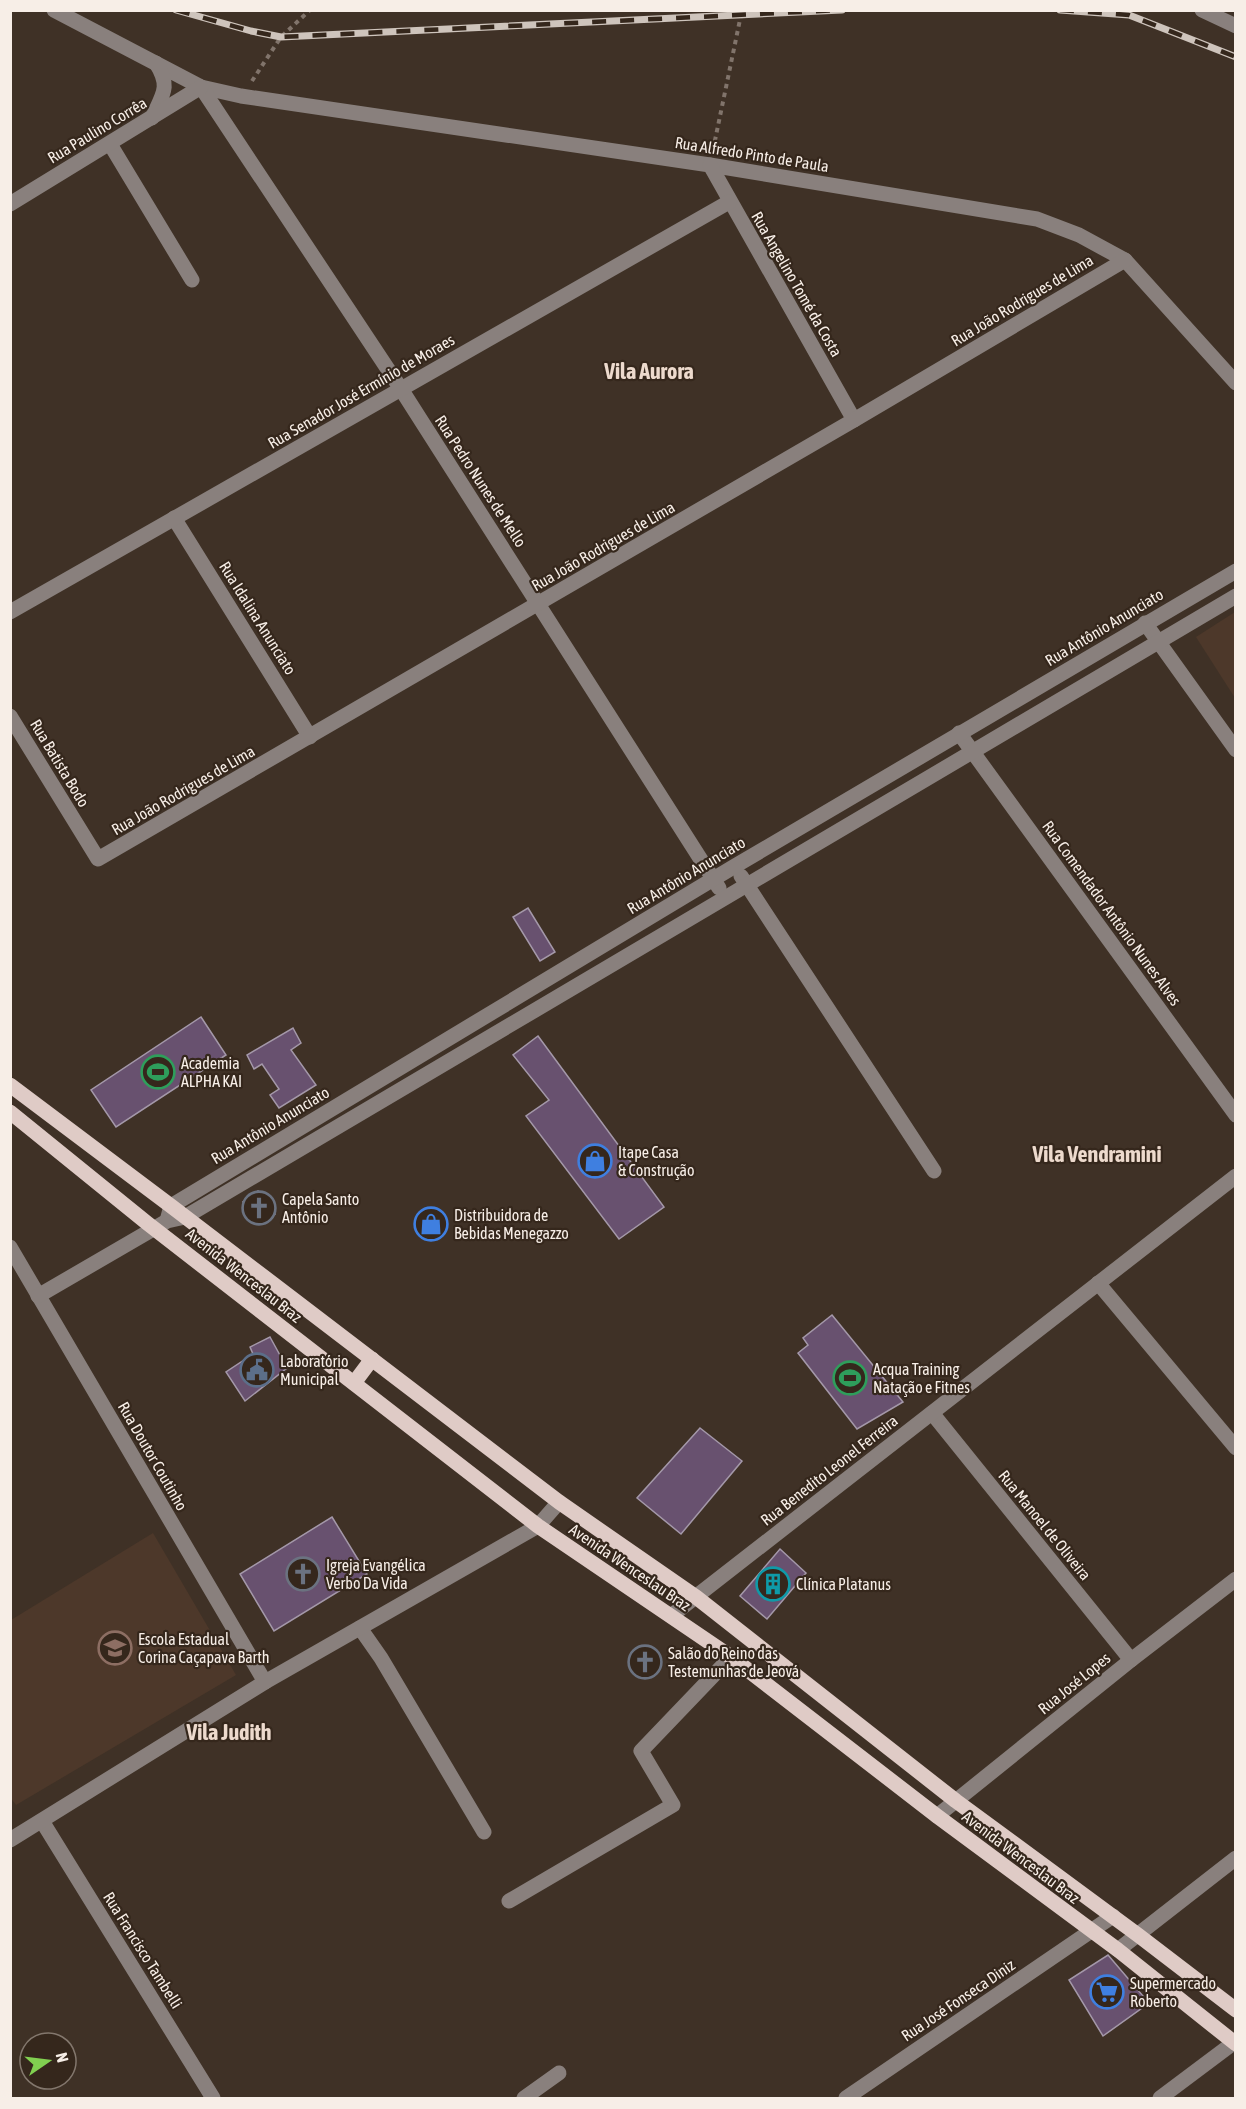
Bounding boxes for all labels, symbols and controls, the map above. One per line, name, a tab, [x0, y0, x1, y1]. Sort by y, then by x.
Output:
street label: Rua Paulino Corrêa	[44, 93, 150, 167]
street label: Rua Alfredo Pinto de Paula	[674, 133, 830, 175]
street label: Rua Angelino Tomé da Costa	[747, 208, 846, 360]
street label: Rua João Rodrigues de Lima	[948, 251, 1097, 350]
street label: Rua Senador José Ermínio de Moraes	[265, 330, 458, 452]
district label: Vila Aurora	[603, 358, 694, 384]
street label: Rua Pedro Nunes de Mello	[432, 412, 530, 550]
street label: Rua João Rodrigues de Lima	[528, 498, 678, 595]
street label: Rua Idalina Anunciato	[216, 558, 300, 678]
street label: Rua Antônio Anunciato	[1042, 585, 1166, 669]
street label: Rua Batista Bodo	[27, 716, 93, 810]
street label: Rua João Rodrigues de Lima	[108, 742, 258, 839]
street label: Rua Comendador Antônio Nunes Alves	[1039, 817, 1185, 1009]
street label: Rua Antônio Anunciato	[624, 833, 748, 917]
sports icon: Academia ALPHA KAI	[140, 1054, 176, 1090]
place label: Academia ALPHA KAI	[181, 1054, 242, 1090]
street label: Rua Antônio Anunciato	[208, 1083, 332, 1167]
district label: Vila Vendramini	[1031, 1141, 1162, 1167]
shop icon: Itape Casa & Construção	[577, 1143, 613, 1179]
place label: Itape Casa & Construção	[618, 1143, 695, 1180]
church icon: Capela Santo Antônio	[241, 1190, 277, 1226]
place label: Capela Santo Antônio	[282, 1190, 359, 1226]
shop icon: Distribuidora de Bebidas Menegazzo	[413, 1206, 449, 1242]
place label: Distribuidora de Bebidas Menegazzo	[454, 1206, 569, 1243]
street label: Avenida Wenceslau Braz	[183, 1224, 306, 1326]
public building icon: Laboratório Municipal	[239, 1352, 275, 1388]
place label: Laboratório Municipal	[280, 1352, 348, 1389]
sports icon: Acqua Training Natação e Fitnes	[832, 1360, 868, 1396]
place label: Acqua Training Natação e Fitnes	[873, 1360, 970, 1397]
street label: Rua Doutor Coutinho	[115, 1399, 191, 1513]
street label: Rua Benedito Leonel Ferreira	[757, 1411, 901, 1529]
street label: Rua Manoel de Oliveira	[995, 1466, 1095, 1584]
street label: Avenida Wenceslau Braz	[566, 1520, 694, 1614]
church icon: Igreja Evangélica Verbo Da Vida	[285, 1556, 321, 1592]
place label: Igreja Evangélica Verbo Da Vida	[326, 1556, 426, 1592]
building icon: Clínica Platanus	[755, 1566, 791, 1602]
place label: Clínica Platanus	[796, 1575, 891, 1593]
school or university icon: Escola Estadual Corina Caçapava Barth	[97, 1630, 133, 1666]
place label: Escola Estadual Corina Caçapava Barth	[138, 1630, 270, 1667]
church icon: Salão do Reino das Testemunhas de Jeová	[627, 1644, 663, 1680]
place label: Salão do Reino das Testemunhas de Jeová	[668, 1644, 799, 1680]
street label: Rua José Lopes	[1034, 1648, 1114, 1718]
district label: Vila Judith	[185, 1719, 272, 1745]
street label: Avenida Wenceslau Braz	[959, 1807, 1083, 1907]
street label: Rua Francisco Tambelli	[100, 1888, 186, 2012]
street label: Rua José Fonseca Diniz	[898, 1955, 1018, 2045]
supermarket icon: Supermercado Roberto	[1089, 1974, 1125, 2010]
place label: Supermercado Roberto	[1130, 1974, 1216, 2010]
north arrow	[18, 2031, 78, 2091]
text: N	[53, 2051, 72, 2064]

